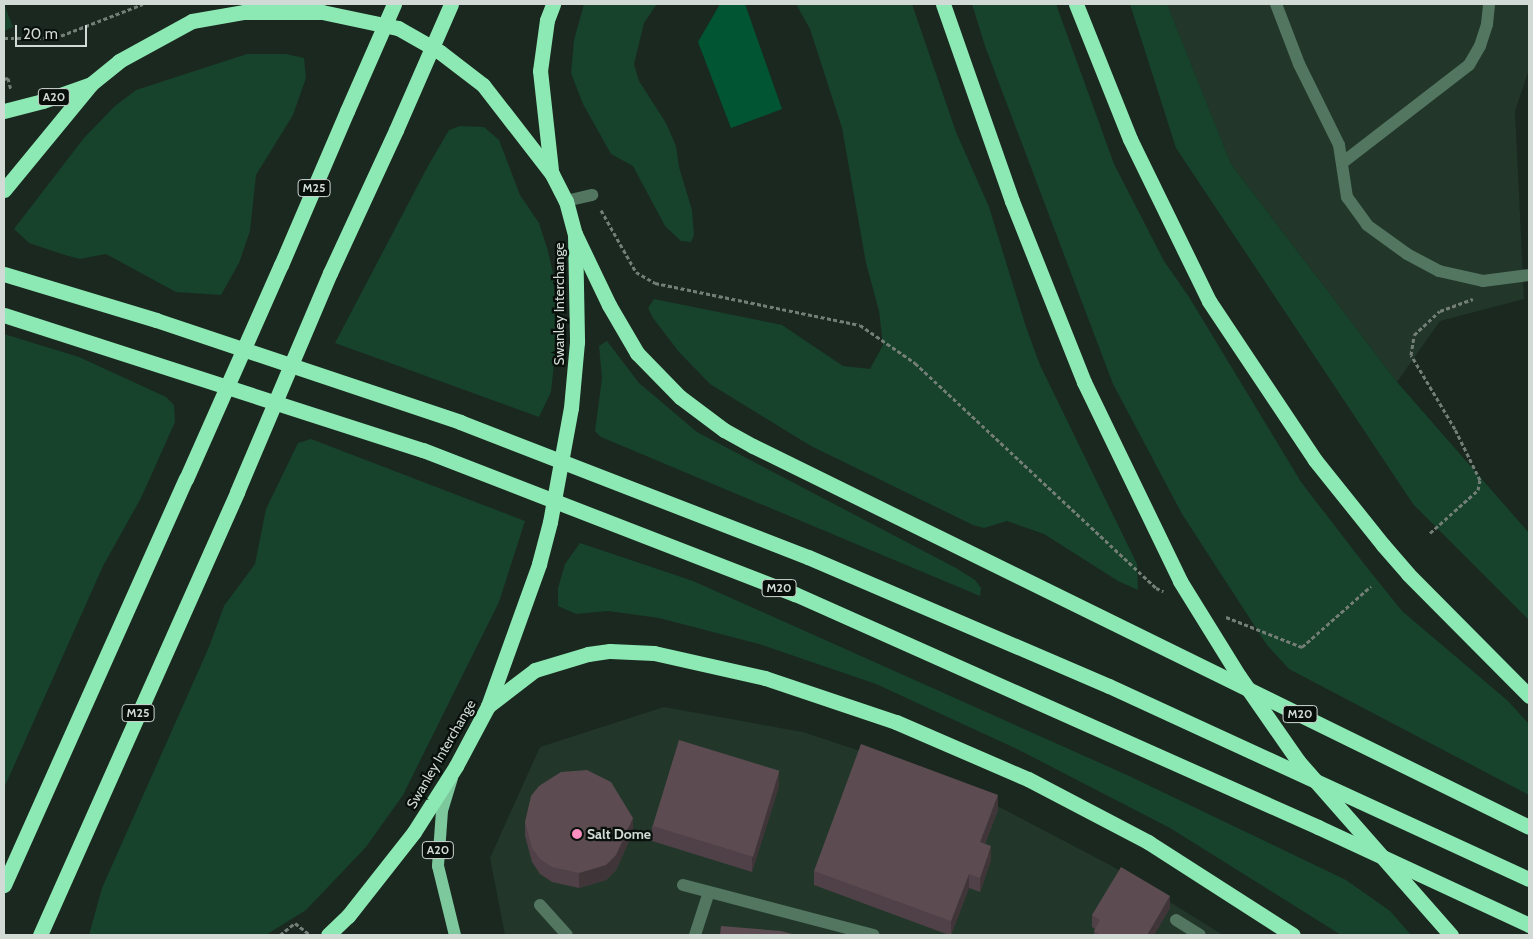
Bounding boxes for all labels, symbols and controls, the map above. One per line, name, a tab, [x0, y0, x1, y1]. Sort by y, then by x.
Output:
scale bar	[18, 15, 90, 47]
text: 20 m	[23, 25, 58, 43]
road number: A20	[38, 88, 70, 106]
road number: M25	[296, 178, 332, 198]
street label: Swanley Interchange	[551, 242, 567, 366]
road number: M20	[762, 578, 796, 598]
street label: Swanley Interchange	[403, 697, 479, 811]
road number: M25	[120, 704, 156, 722]
road number: M20	[1282, 704, 1318, 724]
place label: Salt Dome	[587, 826, 651, 842]
marker: Salt Dome	[571, 828, 583, 840]
road number: A20	[422, 840, 454, 860]

